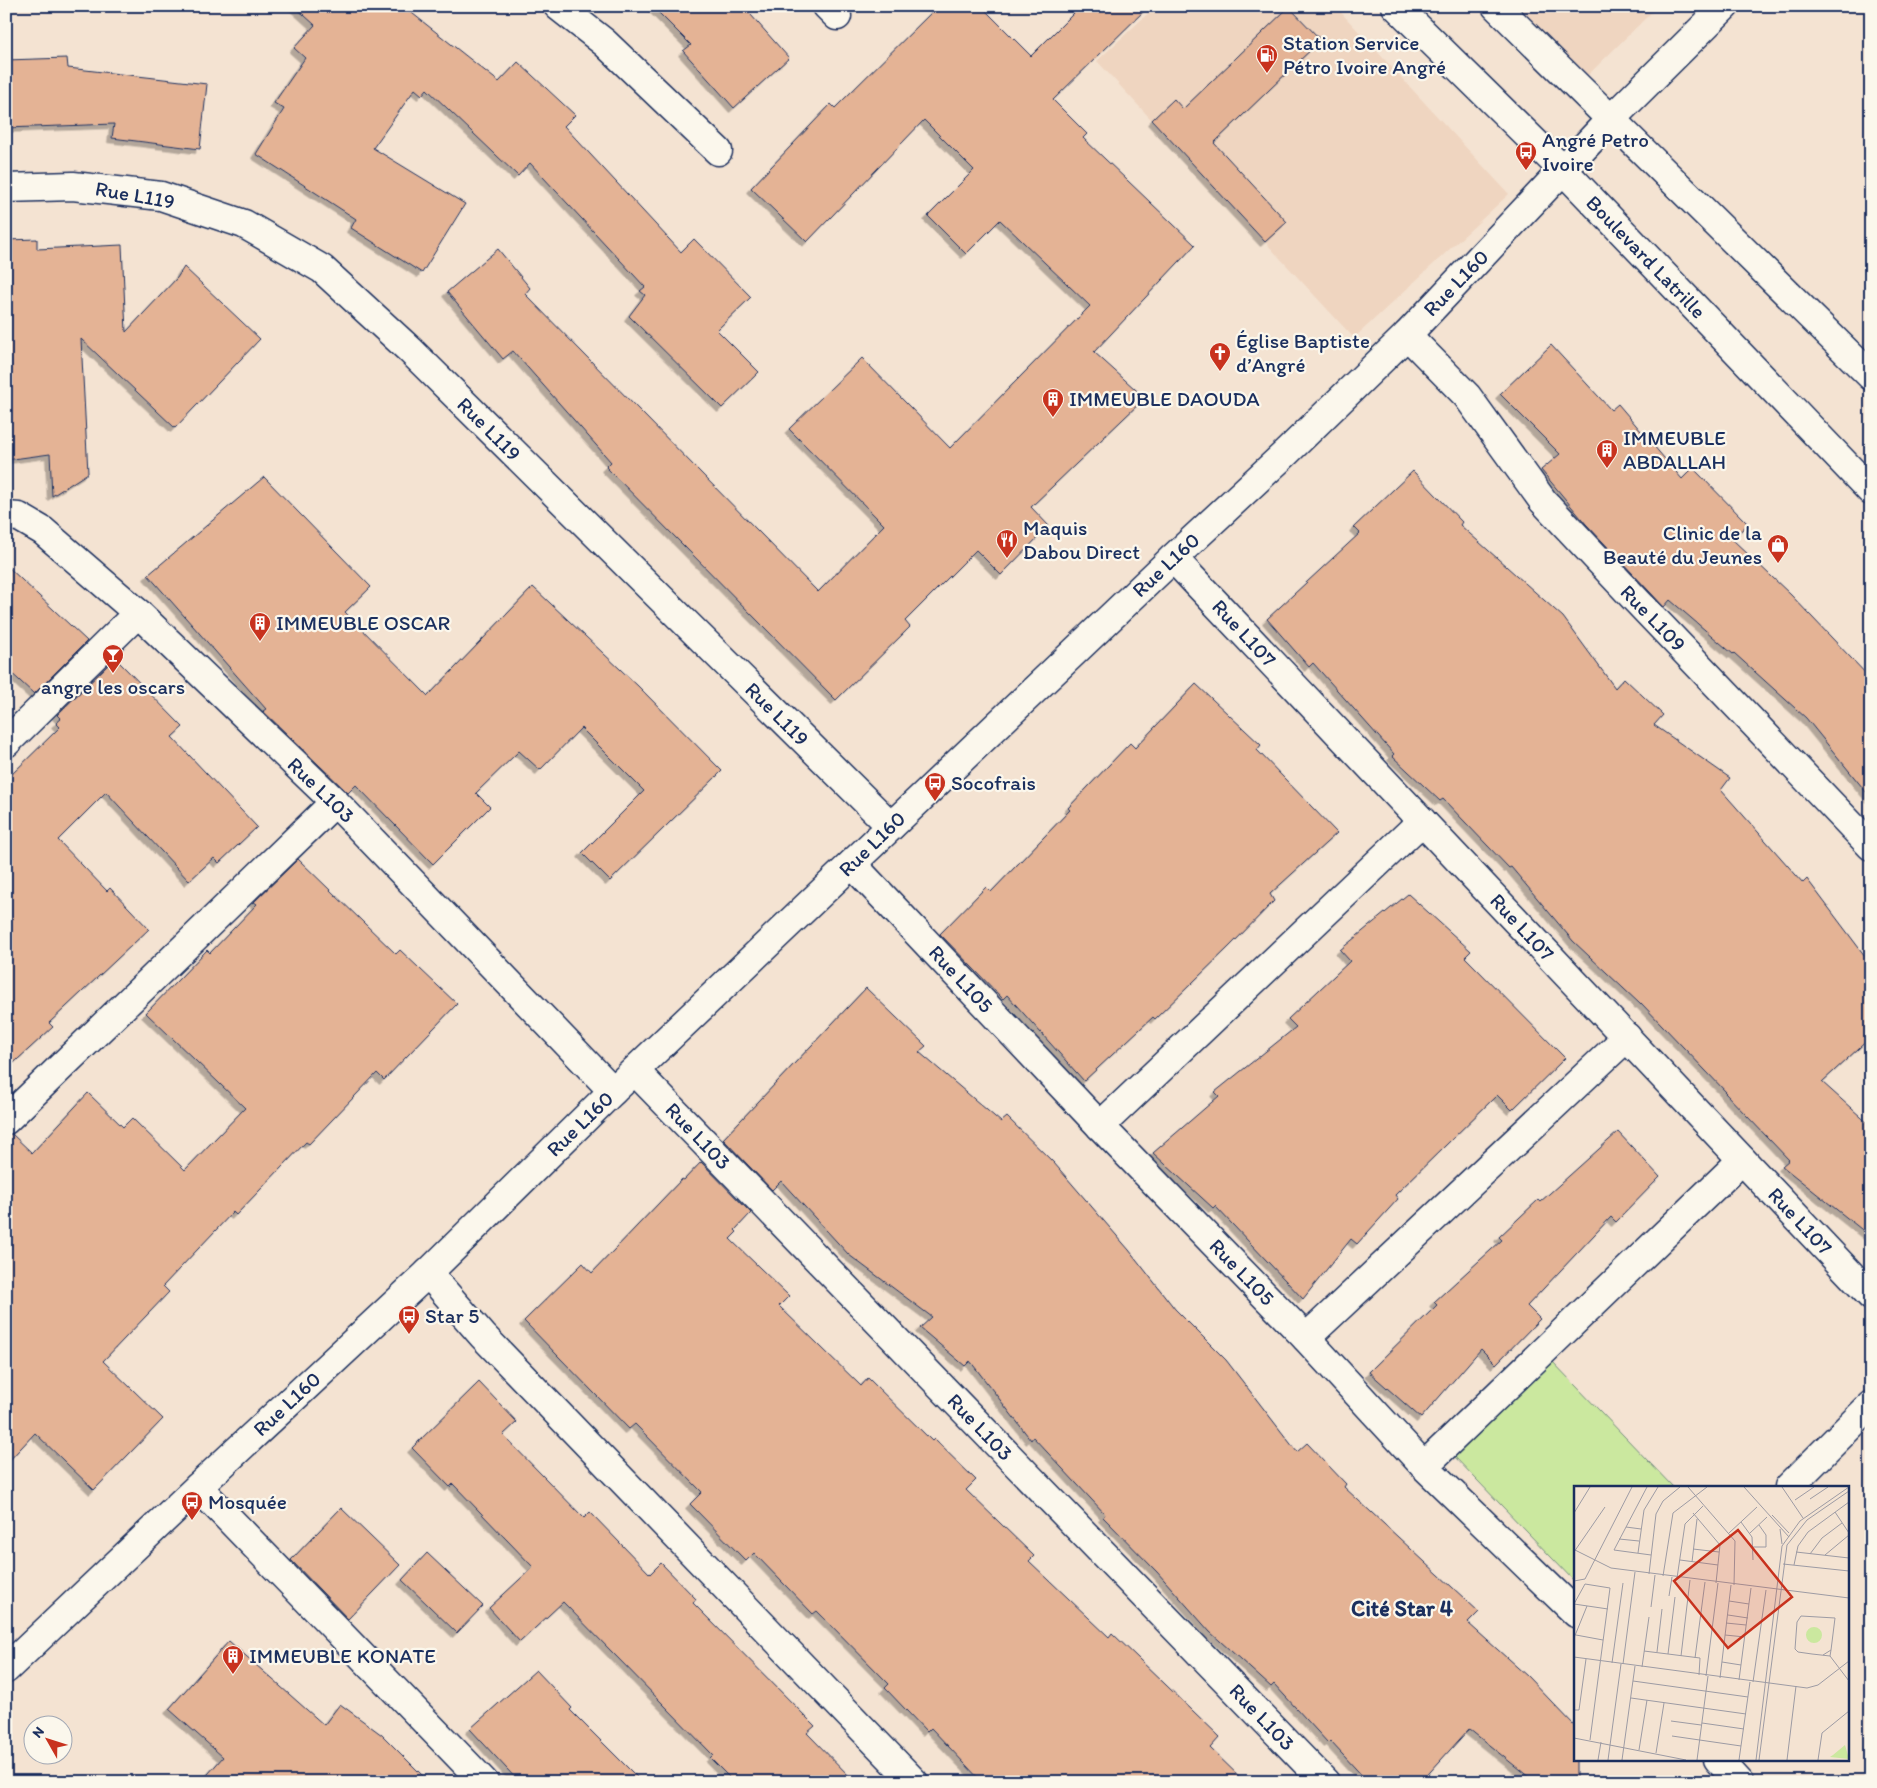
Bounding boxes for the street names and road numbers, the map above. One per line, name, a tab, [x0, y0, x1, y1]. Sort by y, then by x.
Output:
street label: Rue L119	[93, 175, 177, 214]
street label: Boulevard Latrille	[1581, 190, 1711, 323]
street label: Rue L160	[1418, 244, 1494, 321]
street label: Rue L119	[452, 391, 527, 466]
street label: Rue L160	[1127, 527, 1205, 602]
street label: Rue L109	[1615, 579, 1691, 656]
street label: Rue L107	[1207, 594, 1282, 671]
street label: Rue L119	[740, 676, 815, 751]
street label: Rue L103	[283, 752, 360, 828]
street label: Rue L160	[833, 806, 910, 882]
street label: Rue L107	[1485, 888, 1560, 965]
street label: Rue L105	[924, 940, 999, 1018]
street label: Rue L160	[541, 1086, 618, 1162]
street label: Rue L103	[660, 1097, 736, 1174]
street label: Rue L107	[1763, 1182, 1838, 1259]
street label: Rue L105	[1204, 1233, 1280, 1310]
street label: Rue L160	[248, 1366, 326, 1441]
street label: Rue L103	[942, 1388, 1018, 1465]
street label: Rue L103	[1224, 1678, 1300, 1755]

